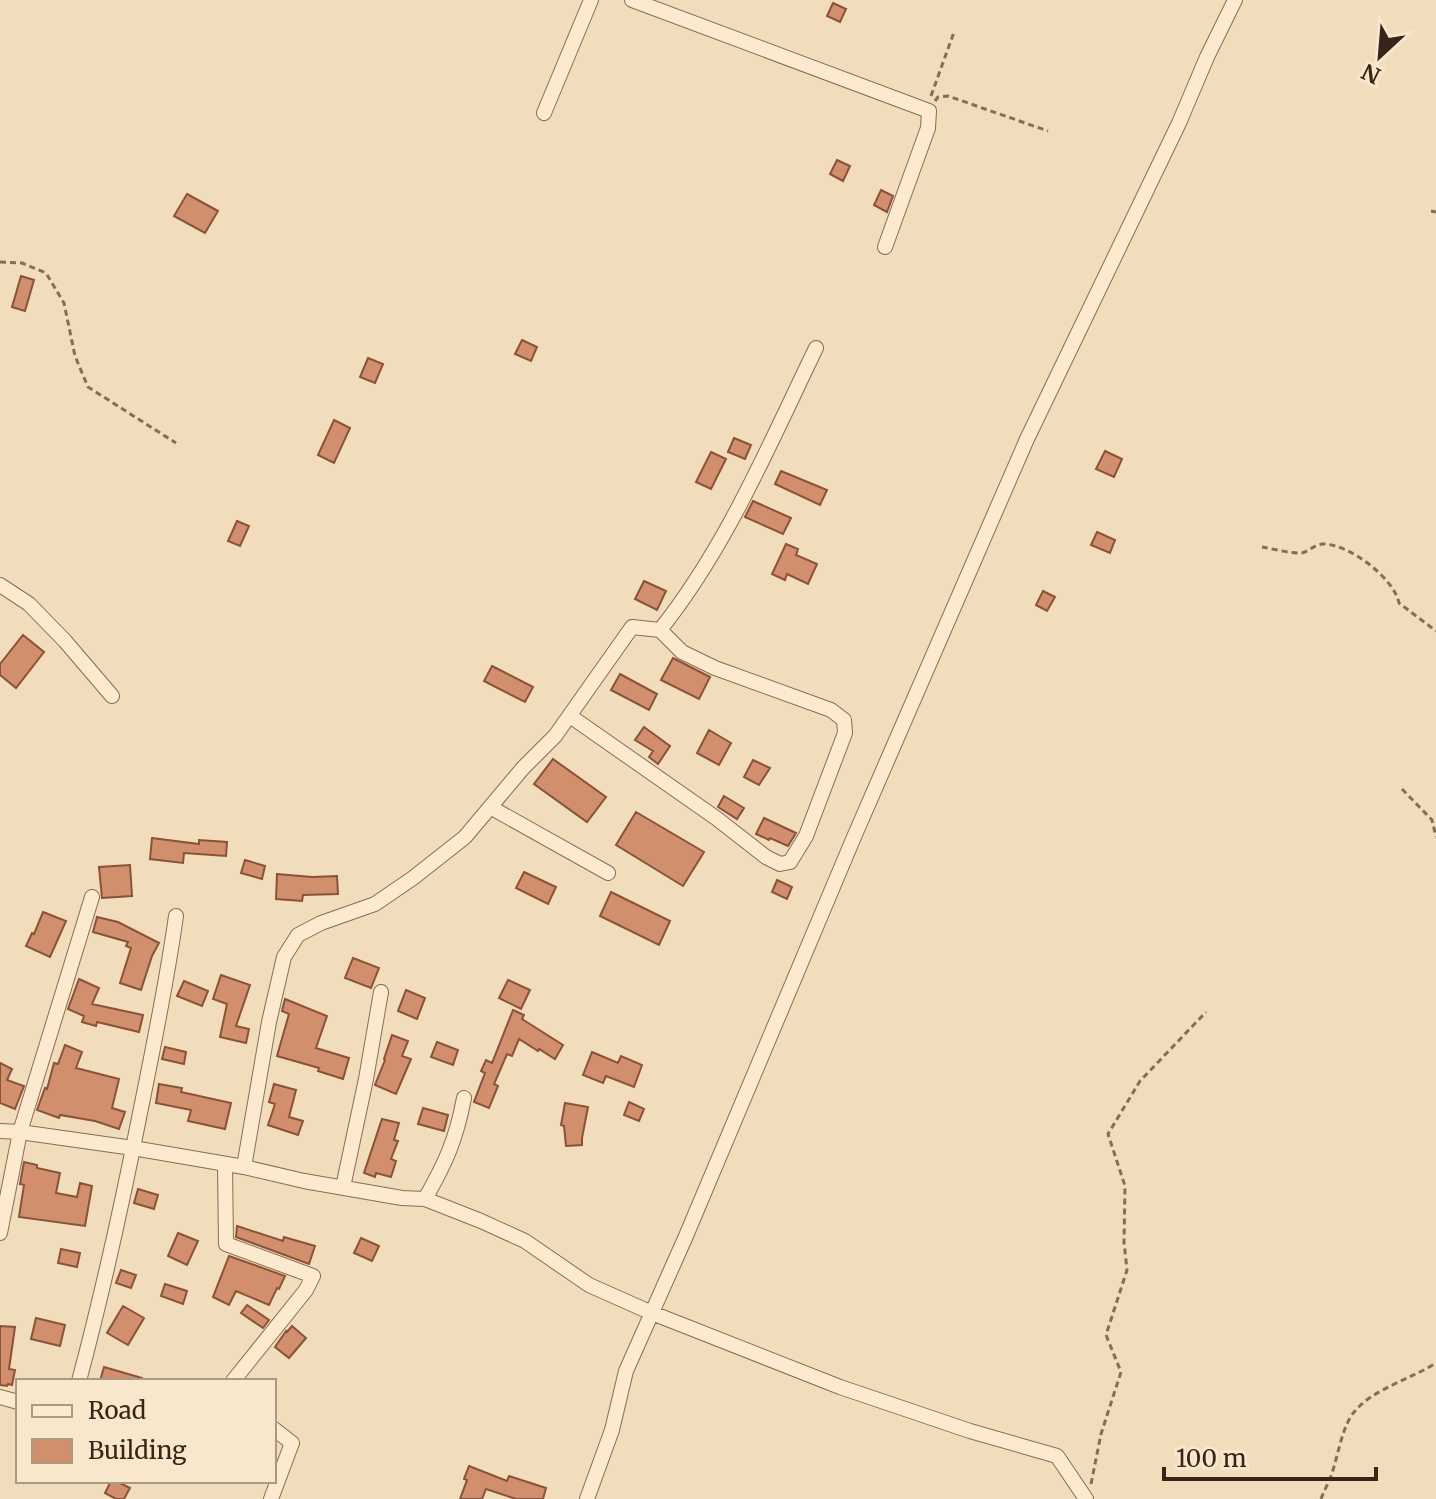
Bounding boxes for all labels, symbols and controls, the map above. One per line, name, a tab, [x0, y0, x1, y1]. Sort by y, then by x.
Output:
north arrow	[1340, 16, 1420, 96]
text: N	[1357, 57, 1385, 90]
legend	[16, 1379, 276, 1483]
text: Road	[88, 1395, 146, 1426]
scale bar	[1164, 1431, 1376, 1481]
text: Building	[88, 1435, 187, 1466]
text: 100 m	[1176, 1443, 1247, 1474]

